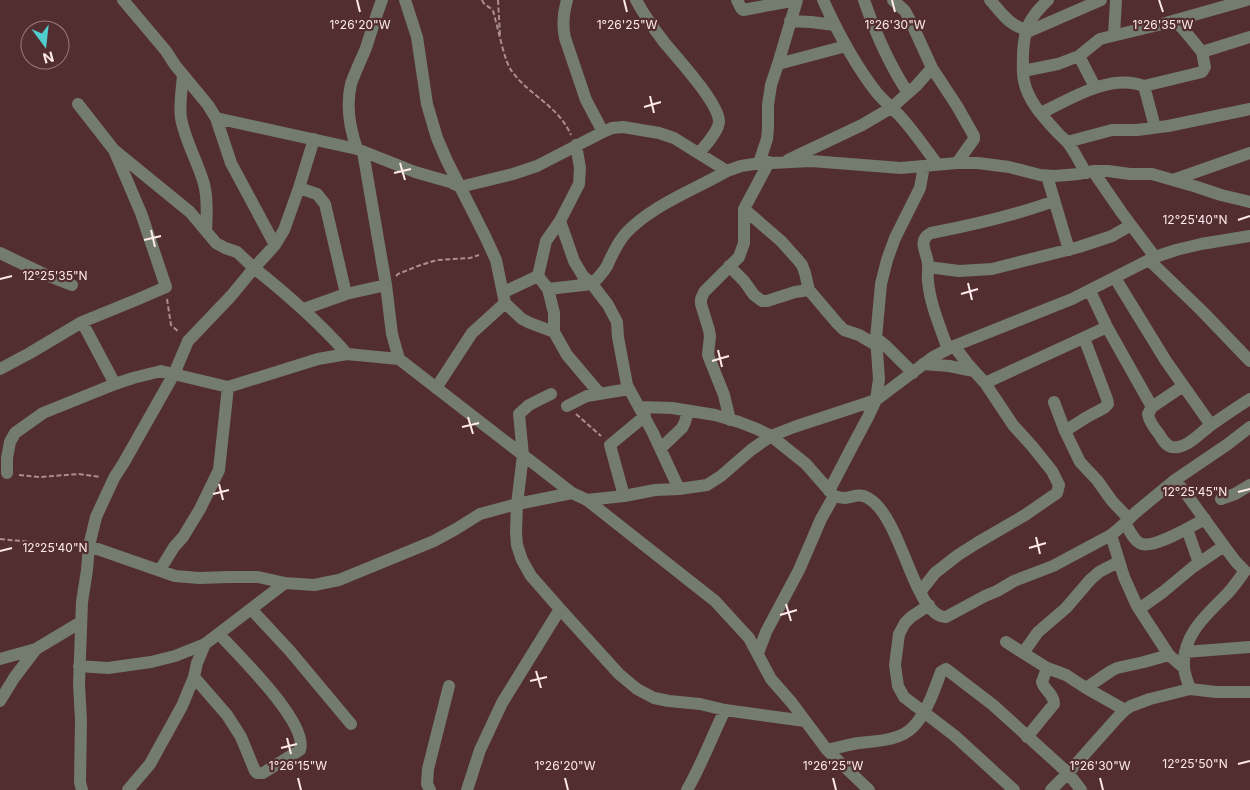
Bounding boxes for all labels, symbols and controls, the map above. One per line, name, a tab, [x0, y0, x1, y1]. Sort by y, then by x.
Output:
text: 1°26'20"W	[329, 17, 391, 32]
text: 1°26'25"W	[597, 17, 658, 32]
text: 1°26'30"W	[864, 17, 926, 32]
text: 1°26'35"W	[1133, 17, 1194, 32]
north arrow	[20, 20, 70, 70]
text: N	[41, 48, 56, 68]
text: 12°25'40"N	[1162, 212, 1228, 227]
text: 12°25'35"N	[22, 268, 88, 283]
text: 12°25'45"N	[1163, 484, 1227, 499]
text: 12°25'40"N	[22, 540, 88, 555]
text: 12°25'50"N	[1162, 756, 1228, 771]
text: 1°26'15"W	[269, 758, 327, 773]
text: 1°26'20"W	[534, 758, 596, 773]
text: 1°26'25"W	[803, 758, 864, 773]
text: 1°26'30"W	[1069, 758, 1131, 773]

